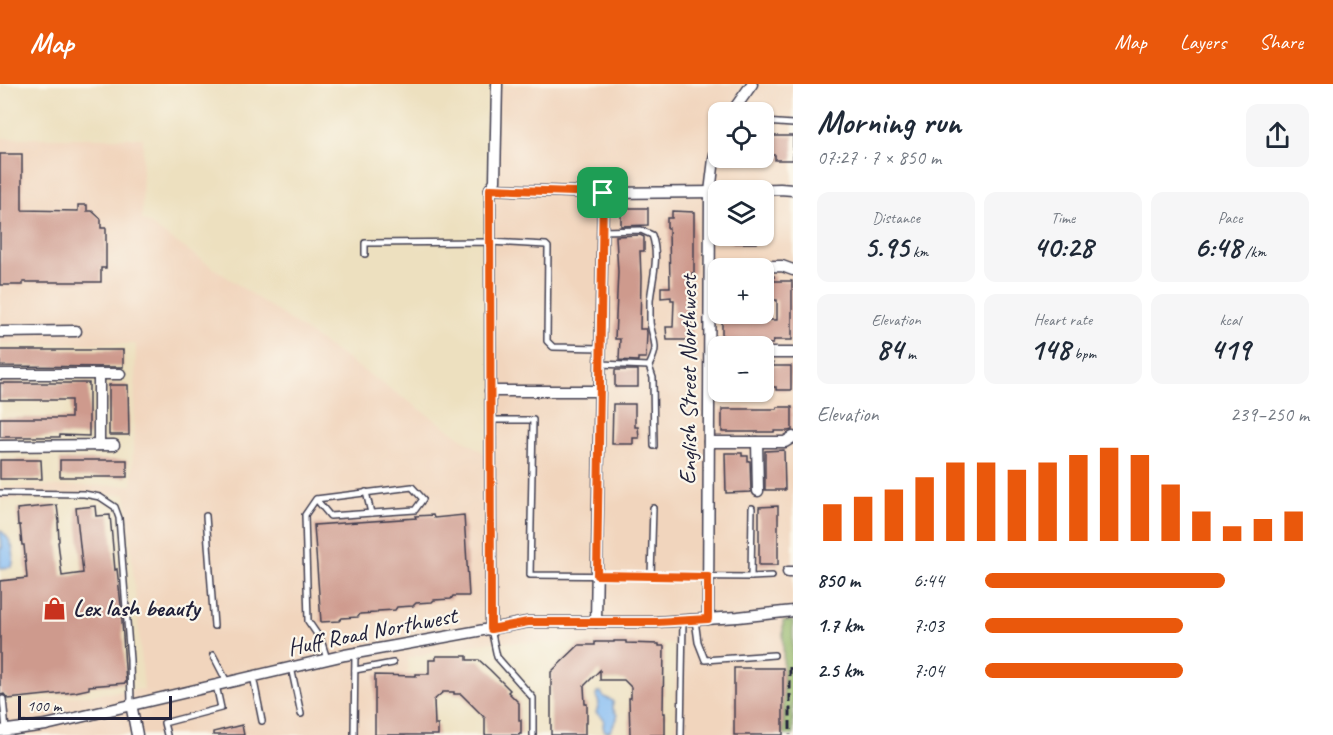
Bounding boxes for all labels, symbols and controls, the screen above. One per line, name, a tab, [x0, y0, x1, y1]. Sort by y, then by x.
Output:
text: Map	[30, 25, 73, 60]
text: Map	[1114, 29, 1147, 55]
text: Layers	[1180, 29, 1226, 55]
text: Share	[1259, 29, 1303, 55]
text: Morning run	[817, 101, 961, 143]
map controls	[708, 102, 774, 402]
button: locate	[708, 102, 774, 168]
button: share	[1246, 104, 1309, 167]
text: 07:27 · 7 × 850 m	[817, 145, 941, 170]
pin	[577, 167, 628, 218]
icon: arrive	[586, 176, 619, 209]
button: layers	[708, 180, 774, 246]
text: Distance	[872, 208, 920, 228]
text: Time	[1051, 208, 1075, 228]
text: Pace	[1218, 208, 1242, 228]
text: 5.95	[864, 228, 909, 266]
text: 40:28	[1033, 228, 1093, 266]
text: 6:48	[1194, 228, 1241, 266]
text: km	[909, 242, 928, 262]
text: /km	[1241, 242, 1266, 262]
button: +	[708, 258, 774, 324]
street label: English Street Northwest	[673, 273, 703, 485]
text: Elevation	[871, 310, 921, 330]
text: Heart rate	[1034, 310, 1092, 330]
text: kcal	[1219, 310, 1241, 330]
text: 84	[876, 330, 903, 368]
text: 148	[1030, 330, 1070, 368]
text: 419	[1210, 330, 1250, 368]
button: −	[708, 336, 774, 402]
text: m	[903, 344, 916, 364]
text: bpm	[1070, 344, 1096, 364]
text: Elevation	[817, 402, 879, 427]
text: 239–250 m	[1230, 402, 1309, 427]
text: 850 m	[817, 568, 860, 593]
text: 6:44	[913, 568, 944, 593]
place label: Lex lash beauty	[73, 593, 202, 623]
shop icon: Lex lash beauty	[42, 595, 68, 621]
street label: Huff Road Northwest	[285, 599, 461, 662]
text: 1.7 km	[817, 613, 863, 638]
text: 7:03	[913, 613, 944, 638]
text: 2.5 km	[817, 658, 863, 683]
text: 7:04	[913, 658, 944, 683]
scale bar	[18, 693, 172, 720]
text: 100 m	[27, 696, 61, 716]

